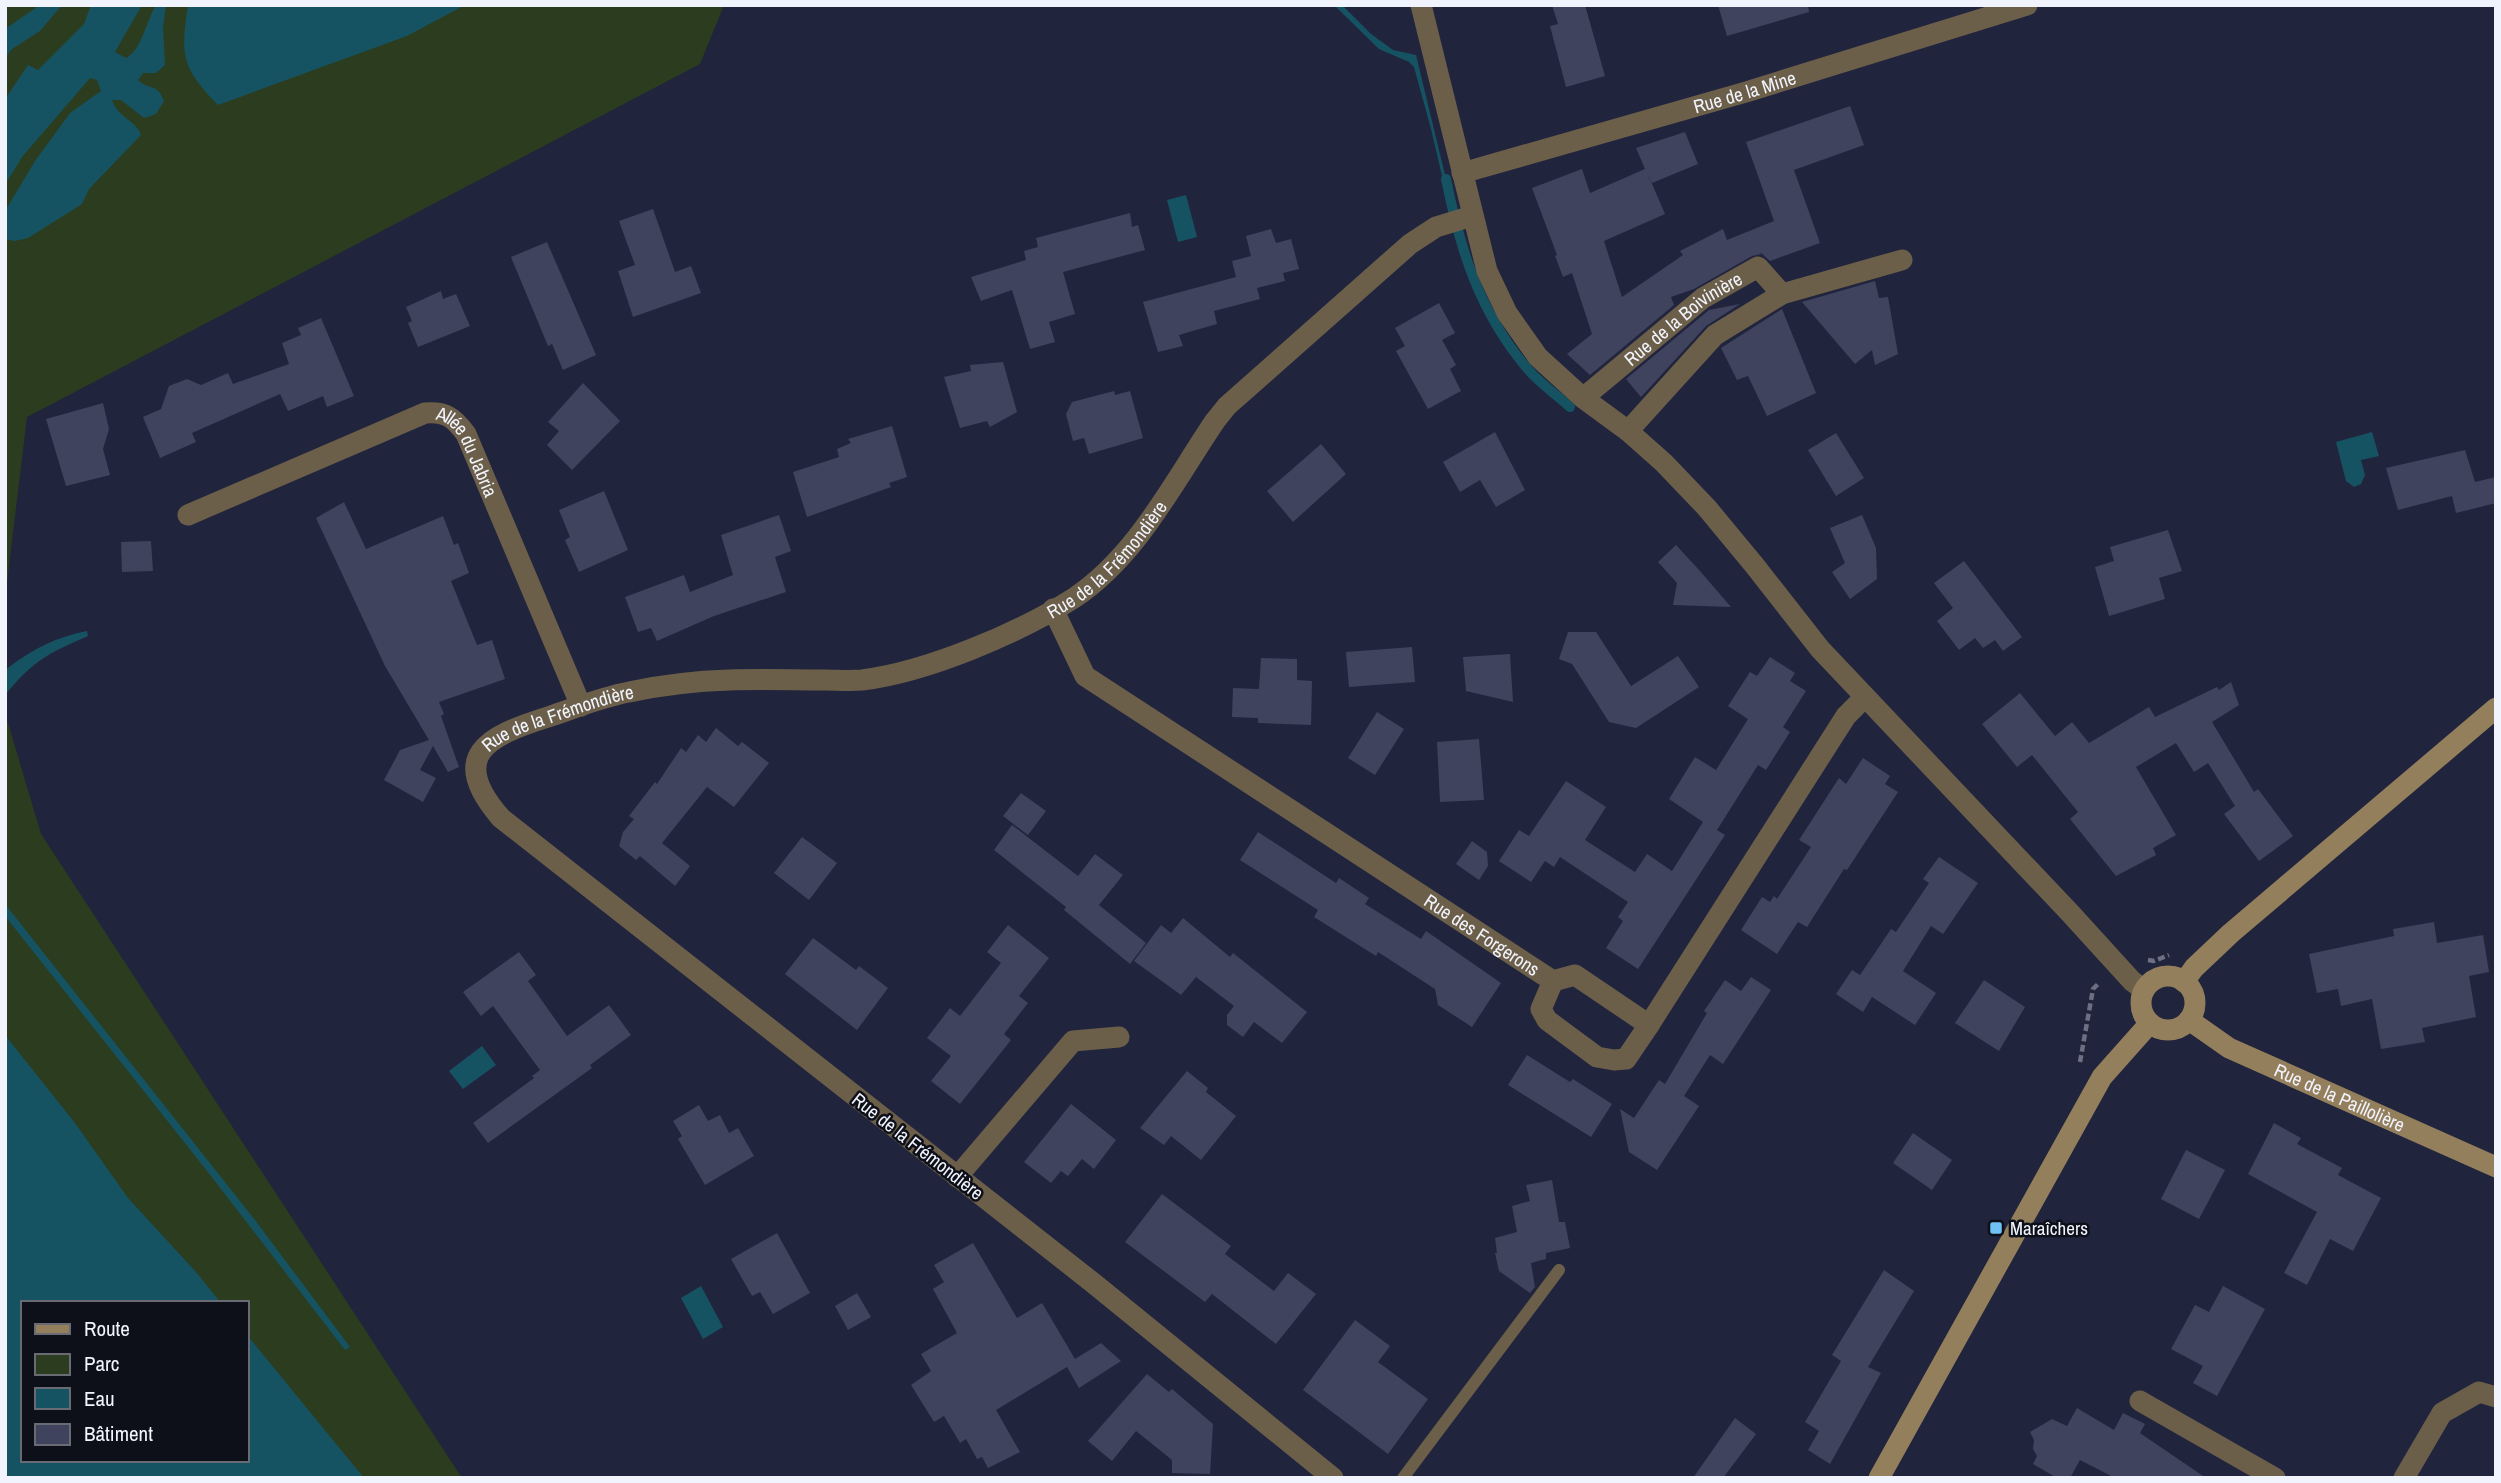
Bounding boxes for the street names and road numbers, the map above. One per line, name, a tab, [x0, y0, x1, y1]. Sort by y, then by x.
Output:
street label: Rue de la Mine	[1690, 64, 1799, 119]
street label: Rue de la Boivinière	[1618, 266, 1747, 372]
street label: Allée du Jabria	[433, 400, 504, 501]
street label: Rue de la Frémondière	[1042, 495, 1173, 624]
street label: Rue de la Frémondière	[476, 678, 636, 757]
street label: Rue des Forgerons	[1419, 888, 1545, 982]
street label: Rue de la Paillolière	[2270, 1057, 2409, 1138]
street label: Rue de la Frémondière	[847, 1086, 989, 1206]

